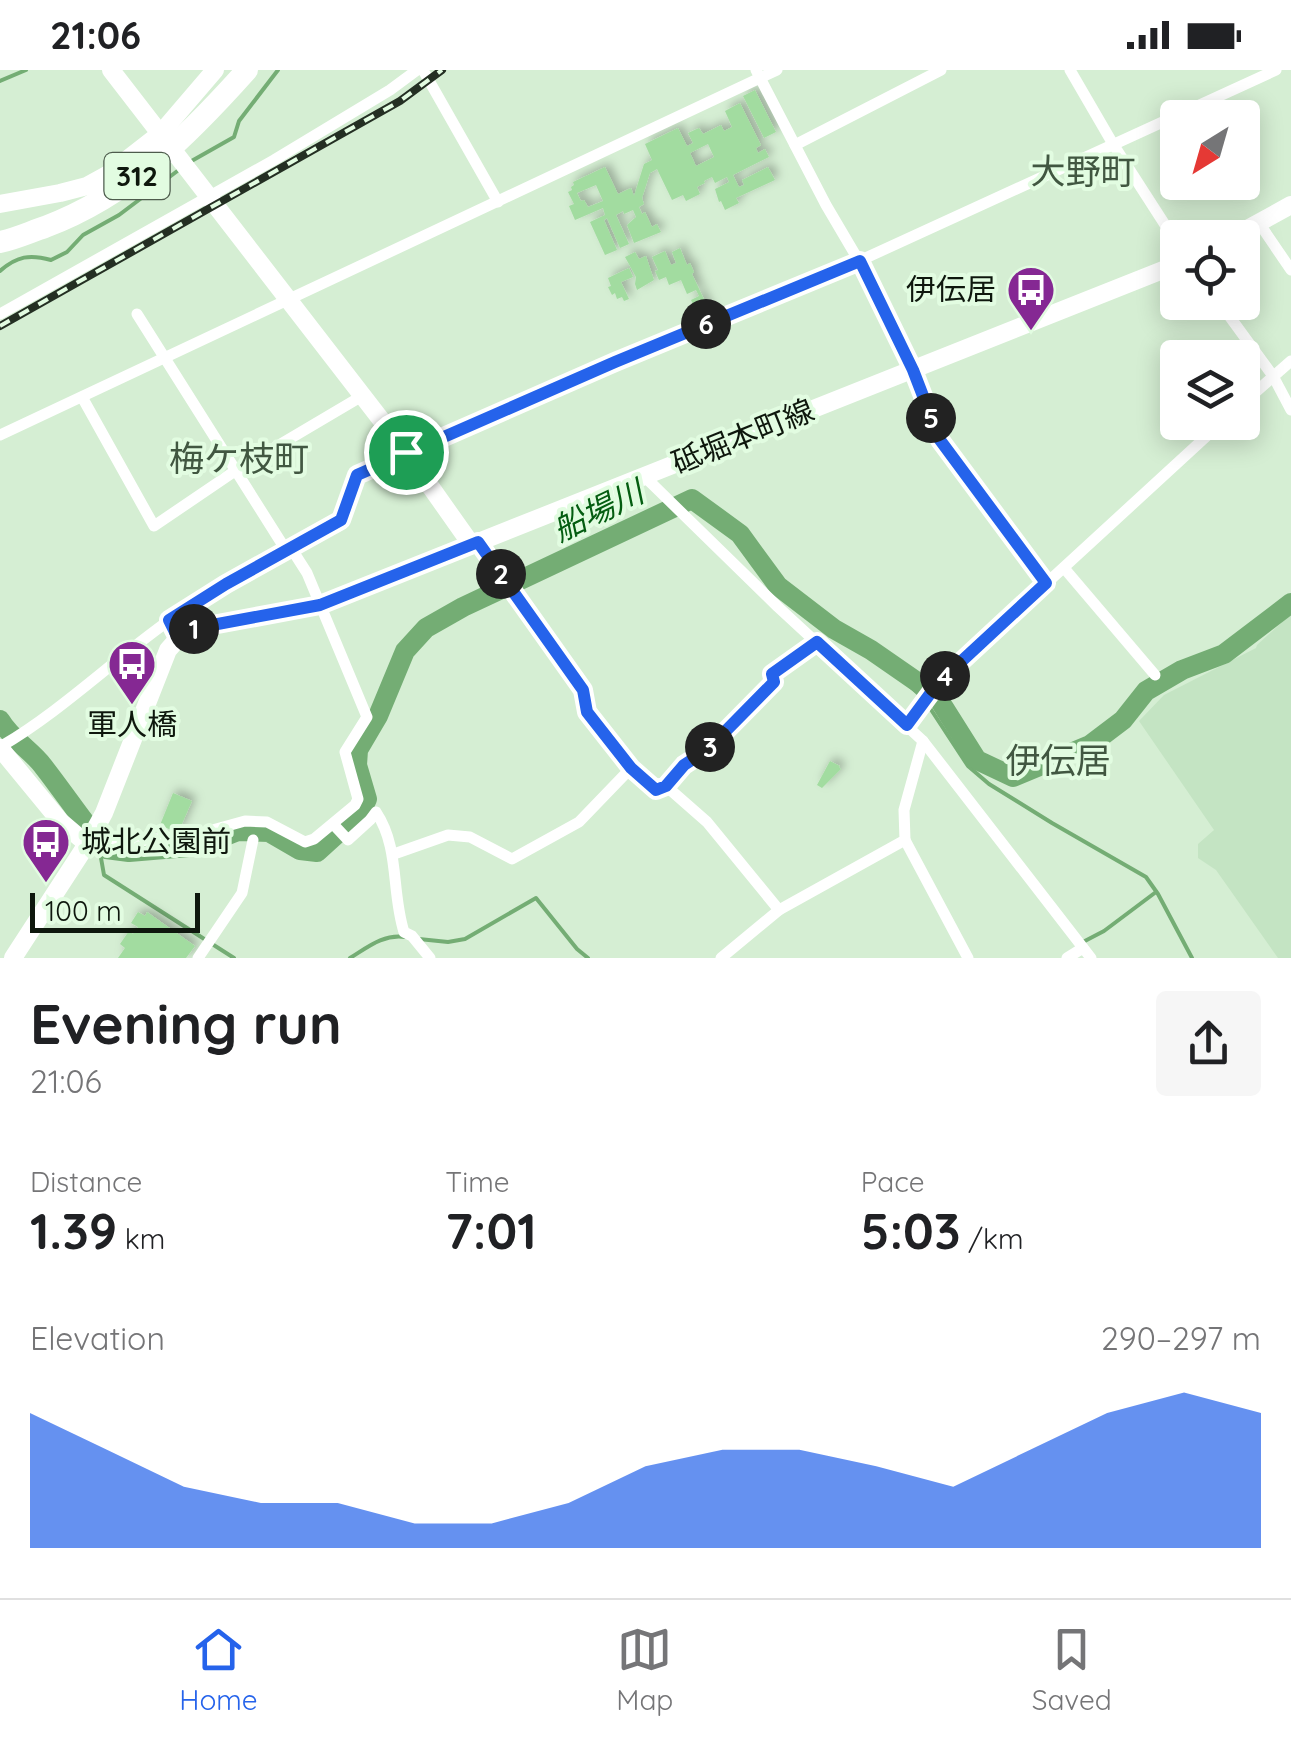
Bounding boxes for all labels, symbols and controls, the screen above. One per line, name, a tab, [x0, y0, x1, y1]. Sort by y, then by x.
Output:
text: 21:06	[50, 11, 141, 59]
north arrow	[1160, 100, 1260, 200]
map controls	[1160, 100, 1260, 440]
district label: 大野町	[1030, 149, 1136, 193]
road number: 312	[104, 153, 170, 199]
button: locate	[1160, 220, 1260, 320]
bus stop icon: 伊伝居	[1005, 264, 1057, 332]
place label: 伊伝居	[906, 270, 996, 308]
pin: 6	[681, 299, 731, 349]
text: 6	[698, 306, 714, 341]
button: layers	[1160, 340, 1260, 440]
street label: 砥堀本町線	[666, 390, 819, 482]
pin: 5	[906, 393, 956, 443]
text: 5	[923, 400, 939, 435]
pin	[364, 410, 449, 495]
icon: arrive	[379, 425, 434, 480]
district label: 梅ケ枝町	[169, 436, 309, 480]
water label: 船場川	[546, 470, 652, 549]
pin: 2	[476, 549, 526, 599]
text: 2	[493, 556, 509, 591]
pin: 1	[169, 604, 219, 654]
text: 1	[189, 611, 199, 646]
bus stop icon: 軍人橋	[106, 638, 158, 706]
pin: 4	[920, 651, 970, 701]
text: 4	[937, 658, 953, 693]
place label: 軍人橋	[87, 705, 177, 743]
pin: 3	[685, 722, 735, 772]
text: 3	[702, 729, 718, 764]
district label: 伊伝居	[1005, 738, 1111, 782]
bus stop icon: 城北公園前	[20, 816, 72, 884]
place label: 城北公園前	[81, 822, 231, 860]
scale bar	[30, 888, 200, 933]
text: 100 m	[45, 893, 122, 928]
text: Evening run	[30, 989, 342, 1058]
button: share	[1156, 991, 1261, 1096]
text: 21:06	[30, 1061, 102, 1101]
text: Distance	[30, 1164, 142, 1199]
text: Time	[445, 1164, 510, 1199]
text: Pace	[861, 1164, 925, 1199]
text: 1.39	[30, 1199, 117, 1262]
text: 7:01	[445, 1199, 537, 1262]
text: 5:03	[861, 1199, 961, 1262]
text: km	[117, 1221, 165, 1256]
text: /km	[961, 1221, 1023, 1256]
text: Elevation	[30, 1318, 165, 1358]
text: 290–297 m	[1101, 1318, 1261, 1358]
tab: Home	[179, 1622, 258, 1717]
tab: Map	[616, 1622, 673, 1717]
tab: Saved	[1032, 1622, 1112, 1717]

